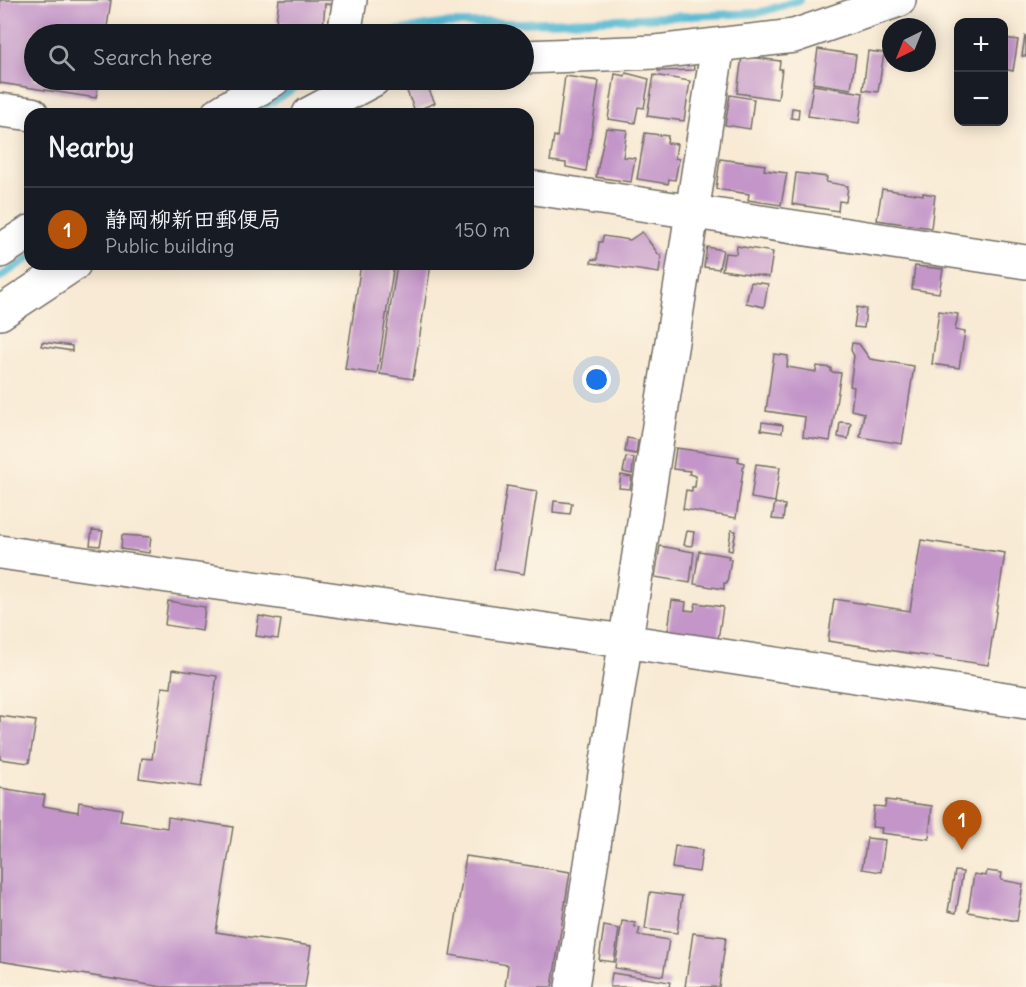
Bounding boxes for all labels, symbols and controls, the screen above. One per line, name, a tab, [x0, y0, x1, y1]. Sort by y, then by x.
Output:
north arrow	[882, 18, 936, 72]
map controls	[954, 18, 1008, 126]
button: +	[954, 18, 1008, 72]
search box	[24, 24, 534, 90]
icon: search	[45, 41, 78, 74]
text: Search here	[93, 43, 212, 71]
button: −	[954, 72, 1008, 126]
text: Nearby	[48, 131, 134, 164]
text: 静岡柳新田郵便局	[105, 205, 281, 233]
text: 1	[64, 217, 71, 242]
text: 150 m	[455, 217, 510, 242]
text: Public building	[105, 233, 234, 258]
your location	[582, 365, 611, 394]
pin: 1	[942, 800, 982, 850]

